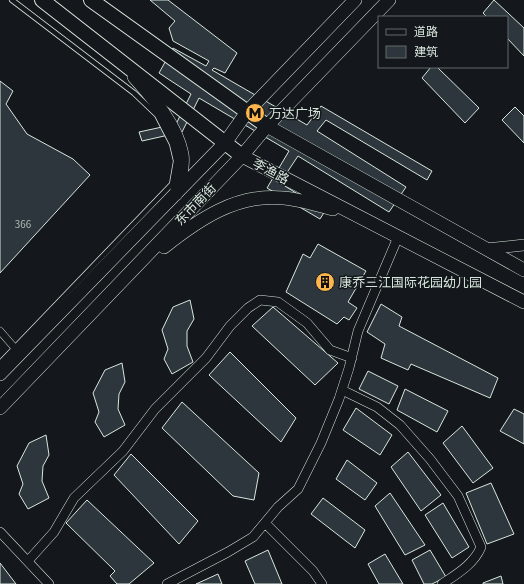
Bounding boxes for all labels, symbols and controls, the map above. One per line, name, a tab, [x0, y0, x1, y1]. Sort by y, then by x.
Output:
legend	[378, 16, 508, 68]
text: 道路	[414, 24, 438, 41]
text: 建筑	[414, 44, 438, 61]
metro station icon: 万达广场	[244, 102, 266, 124]
place label: 万达广场	[269, 105, 321, 123]
street label: 李渔路	[249, 155, 292, 189]
street label: 东市南街	[171, 180, 220, 230]
house number: 366	[15, 217, 32, 232]
building icon: 康乔三江国际花园幼儿园	[314, 271, 336, 293]
place label: 康乔三江国际花园幼儿园	[339, 274, 482, 292]

